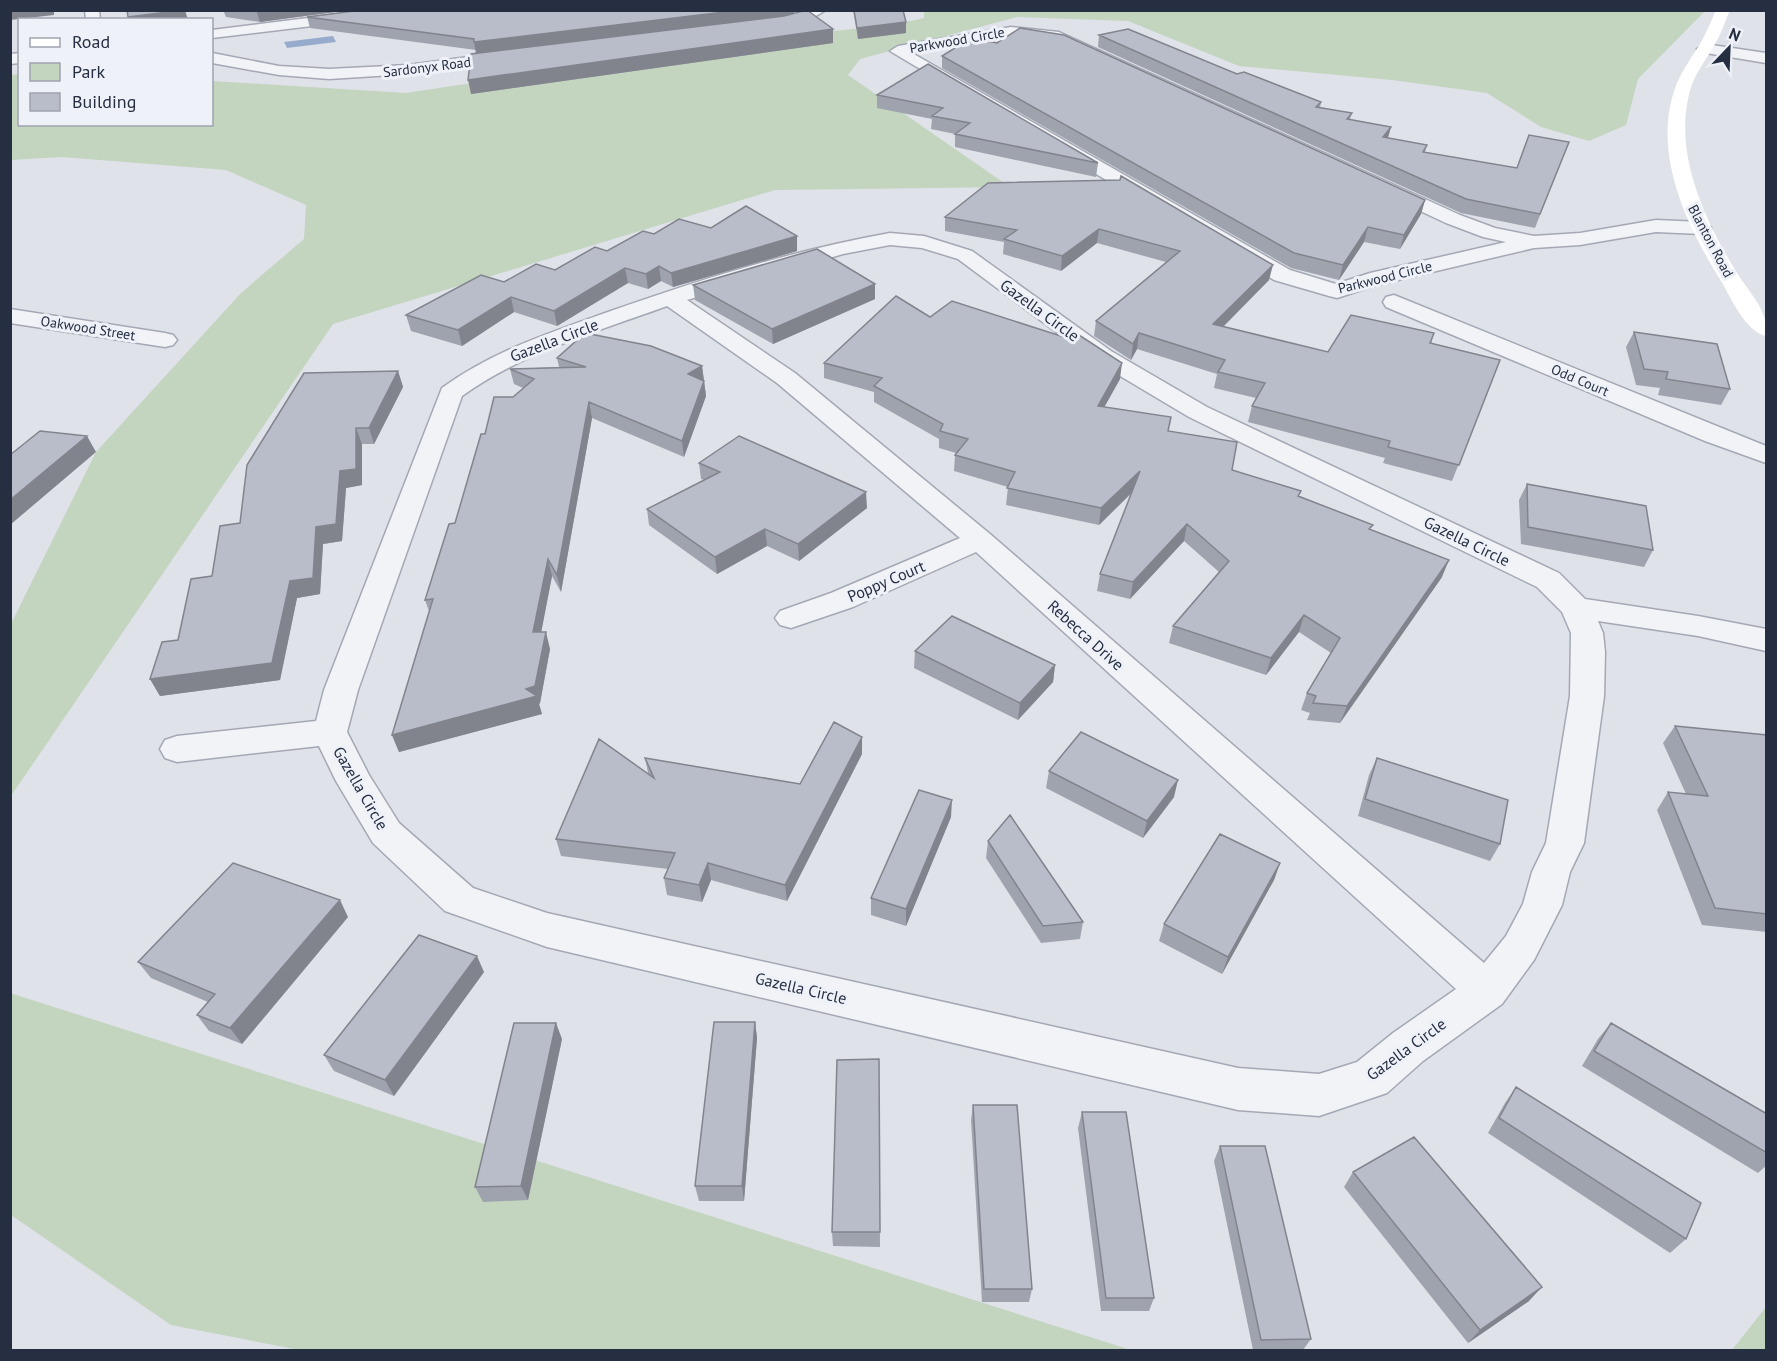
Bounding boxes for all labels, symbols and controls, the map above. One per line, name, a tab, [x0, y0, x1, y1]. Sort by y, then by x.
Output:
legend	[18, 18, 213, 126]
north arrow	[1699, 18, 1759, 78]
street label: Parkwood Circle	[908, 23, 1006, 57]
text: N	[1726, 23, 1744, 45]
text: Road	[72, 30, 110, 53]
street label: Sardonyx Road	[382, 53, 472, 81]
text: Park	[72, 60, 105, 83]
text: Building	[72, 90, 136, 113]
street label: Blanton Road	[1684, 201, 1738, 281]
street label: Parkwood Circle	[1336, 257, 1434, 297]
street label: Gazella Circle	[996, 275, 1084, 345]
street label: Oakwood Street	[39, 312, 137, 344]
street label: Gazella Circle	[507, 314, 601, 366]
street label: Odd Court	[1548, 360, 1612, 400]
street label: Gazella Circle	[1421, 512, 1513, 570]
street label: Poppy Court	[844, 555, 928, 606]
street label: Rebecca Drive	[1044, 596, 1128, 674]
street label: Gazella Circle	[329, 743, 393, 833]
street label: Gazella Circle	[753, 968, 849, 1008]
street label: Gazella Circle	[1362, 1014, 1450, 1084]

